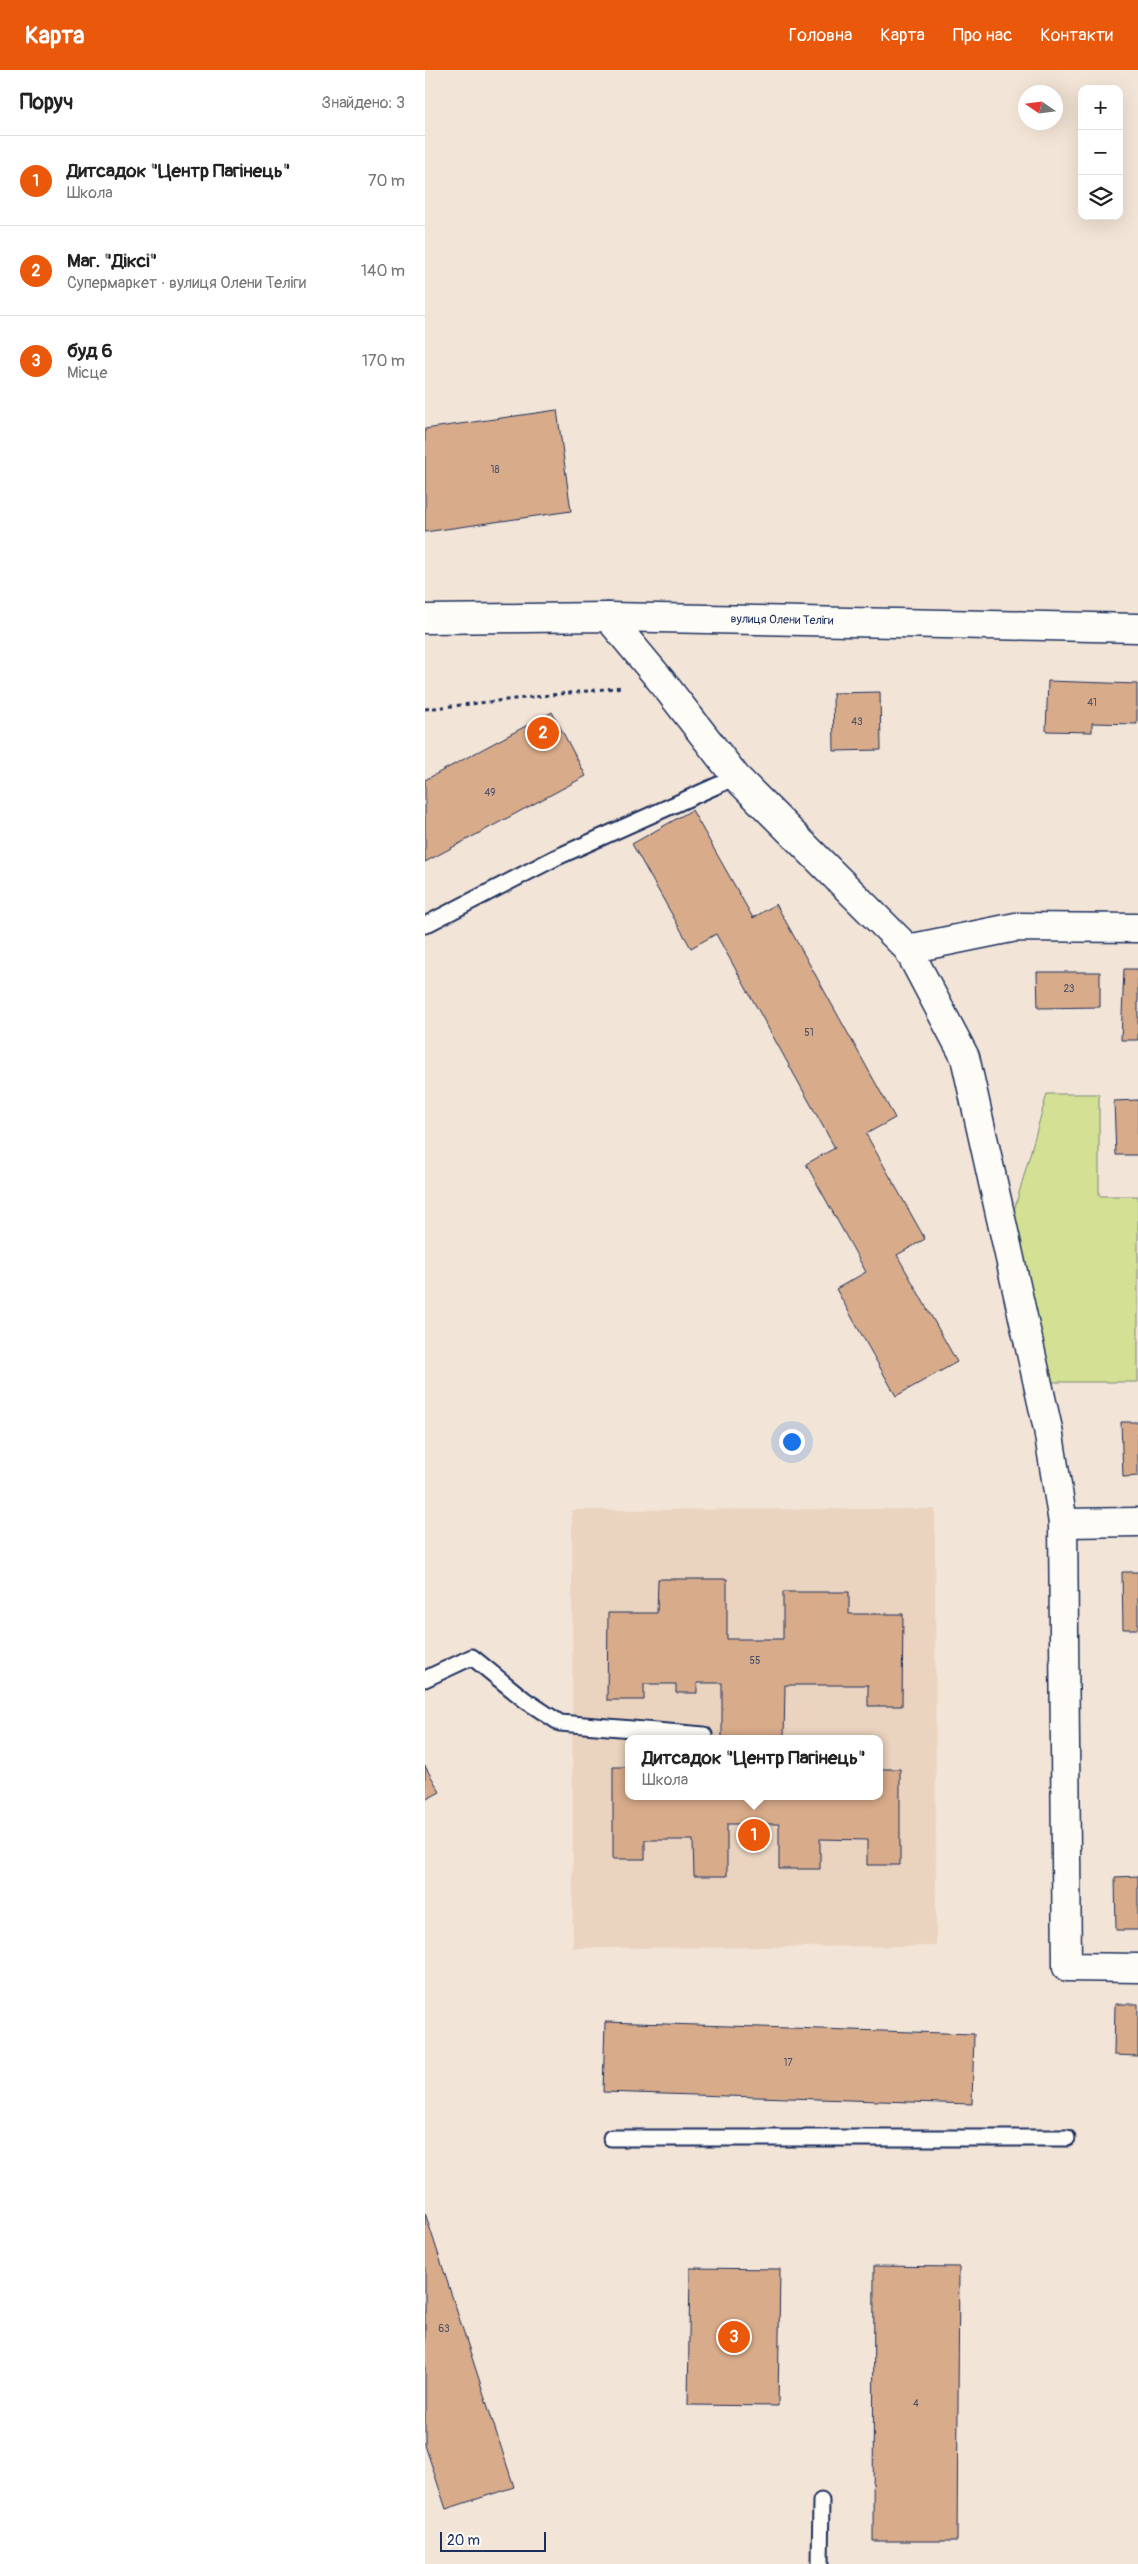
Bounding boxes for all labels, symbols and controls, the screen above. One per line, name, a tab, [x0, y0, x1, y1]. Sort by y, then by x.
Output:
text: Карта	[25, 21, 84, 50]
text: Головна	[789, 24, 852, 47]
text: Карта	[880, 24, 925, 47]
text: Про нас	[953, 24, 1012, 47]
text: Контакти	[1040, 24, 1113, 47]
north arrow	[1018, 85, 1063, 130]
map controls	[1078, 85, 1123, 220]
button: +	[1078, 85, 1123, 130]
text: Поруч	[20, 89, 73, 116]
text: Знайдено: 3	[322, 93, 405, 113]
button: −	[1078, 130, 1123, 175]
text: Дитсадок "Центр Пагінець"	[67, 159, 290, 183]
text: 1	[33, 171, 39, 191]
text: 70 m	[368, 171, 405, 191]
button: layers	[1078, 175, 1123, 220]
text: Школа	[67, 183, 113, 203]
text: Маг. "Діксі"	[67, 249, 157, 273]
text: 2	[32, 261, 40, 281]
text: 140 m	[361, 261, 405, 281]
text: Супермаркет · вулиця Олени Теліги	[67, 273, 306, 293]
text: буд 6	[67, 339, 113, 363]
text: 3	[32, 351, 40, 371]
text: 170 m	[362, 351, 405, 371]
text: Місце	[67, 363, 107, 383]
house number: 18	[491, 464, 499, 476]
street label: вулиця Олени Теліги	[731, 612, 834, 628]
house number: 41	[1087, 697, 1097, 709]
pin: 2	[527, 714, 559, 752]
house number: 43	[851, 716, 863, 728]
house number: 49	[485, 787, 495, 799]
house number: 23	[1064, 983, 1075, 995]
house number: 51	[804, 1027, 814, 1039]
your location	[779, 1429, 805, 1455]
house number: 55	[750, 1655, 760, 1667]
popup	[625, 1735, 883, 1800]
text: Дитсадок "Центр Пагінець"	[642, 1746, 866, 1770]
text: Школа	[642, 1770, 688, 1790]
pin: 1	[738, 1816, 770, 1854]
house number: 17	[783, 2057, 793, 2069]
pin: 3	[718, 2318, 750, 2356]
house number: 63	[438, 2323, 450, 2335]
house number: 4	[913, 2398, 919, 2410]
scale bar	[440, 2529, 546, 2552]
text: 20 m	[447, 2532, 480, 2549]

